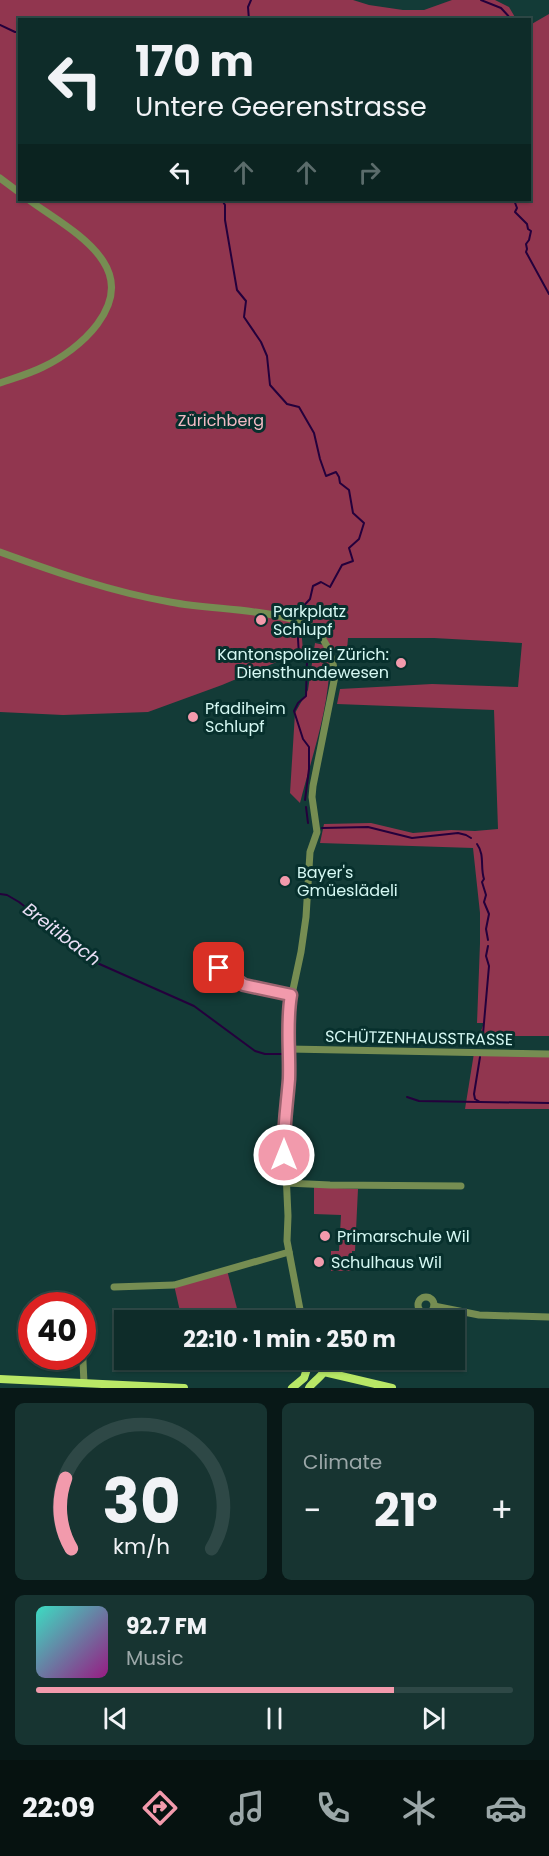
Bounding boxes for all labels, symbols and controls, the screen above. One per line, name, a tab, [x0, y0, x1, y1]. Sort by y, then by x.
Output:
text: 170 m	[135, 32, 254, 91]
icon: left	[36, 42, 114, 120]
text: Untere Geerenstrasse	[135, 88, 427, 125]
icon: left	[164, 156, 197, 189]
icon: ahead	[227, 156, 260, 189]
icon: ahead	[290, 156, 323, 189]
icon: right	[353, 156, 386, 189]
park label: Zürichberg	[178, 409, 264, 432]
place label: Parkplatz Schlupf	[273, 600, 346, 641]
marker: Parkplatz Schlupf	[254, 613, 268, 627]
place label: Kantonspolizei Zürich: Diensthundewesen	[217, 643, 389, 684]
marker: Kantonspolizei Zürich: Diensthundewesen	[394, 656, 408, 670]
place label: Pfadiheim Schlupf	[205, 697, 286, 738]
marker: Pfadiheim Schlupf	[186, 710, 200, 724]
place label: Bayer's Gmüeslädeli	[297, 861, 398, 902]
marker: Bayer's Gmüeslädeli	[278, 874, 292, 888]
water label: Breitibach	[18, 897, 106, 971]
pin	[193, 942, 244, 993]
icon: arrive	[202, 951, 235, 984]
street label: SCHÜTZENHAUSSTRASSE	[325, 1025, 513, 1051]
position arrow	[252, 1123, 316, 1187]
place label: Primarschule Wil	[337, 1225, 470, 1248]
marker: Primarschule Wil	[318, 1229, 332, 1243]
place label: Schulhaus Wil	[331, 1251, 442, 1274]
marker: Schulhaus Wil	[312, 1255, 326, 1269]
speed limit sign: 40	[18, 1292, 96, 1370]
text: 22:10 · 1 min · 250 m	[183, 1324, 396, 1355]
text: Climate	[303, 1448, 382, 1476]
text: 30	[102, 1457, 180, 1545]
text: 21°	[374, 1479, 438, 1542]
text: −	[303, 1487, 321, 1534]
text: +	[490, 1487, 513, 1534]
text: km/h	[112, 1531, 170, 1562]
text: 92.7 FM	[126, 1611, 207, 1642]
text: Music	[126, 1644, 184, 1672]
icon: previous	[99, 1702, 132, 1735]
icon: pause	[258, 1702, 291, 1735]
icon: next	[417, 1702, 450, 1735]
icon: directions	[139, 1787, 181, 1829]
icon: music	[226, 1787, 268, 1829]
icon: phone	[312, 1787, 354, 1829]
icon: climate	[398, 1787, 440, 1829]
icon: car	[485, 1787, 527, 1829]
text: 22:09	[22, 1789, 95, 1826]

